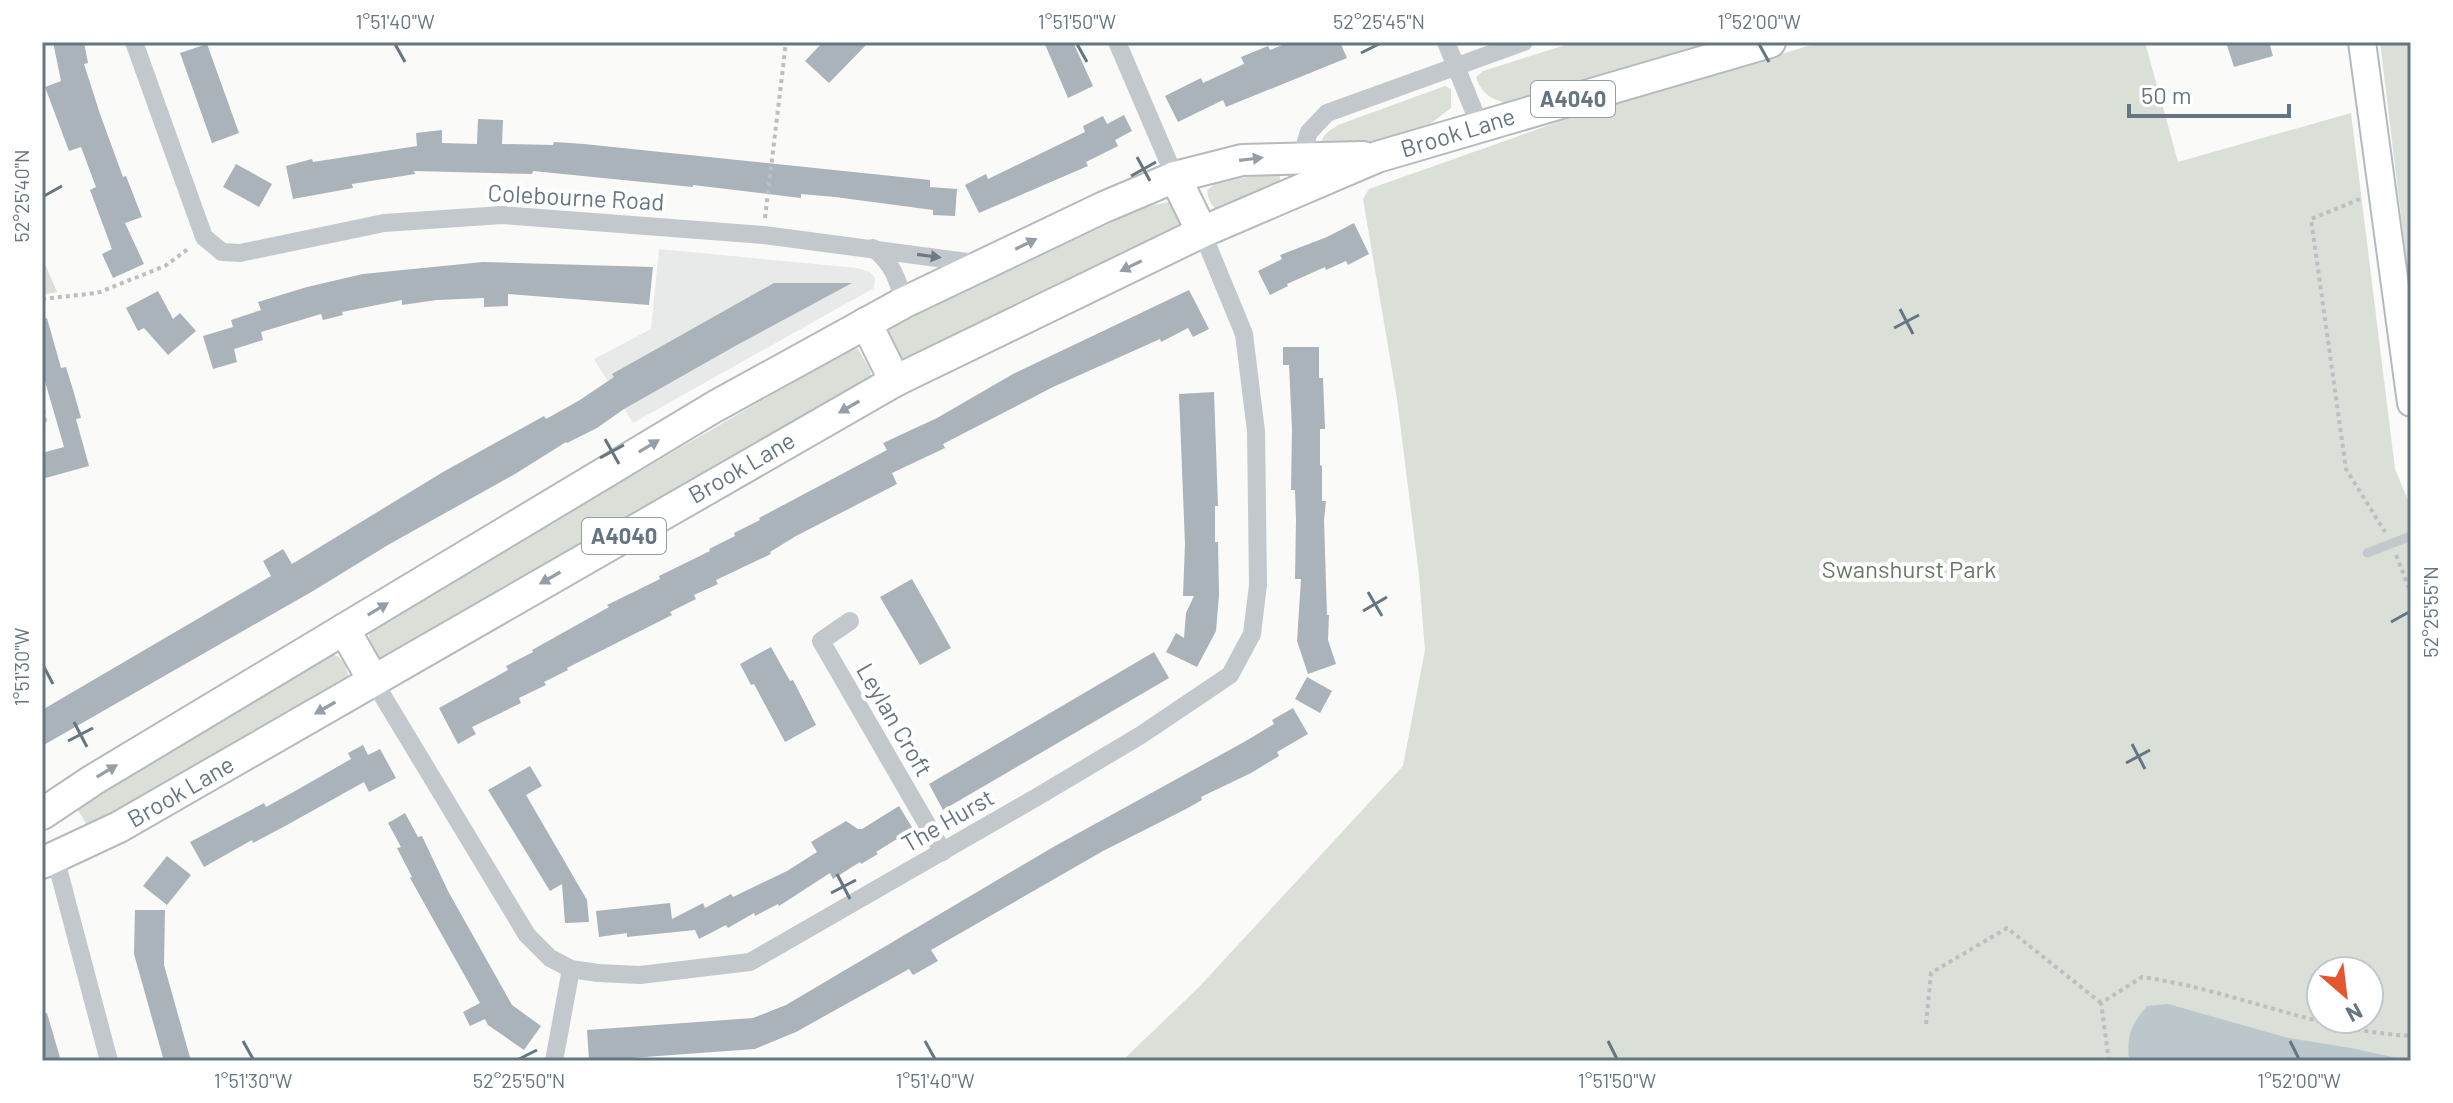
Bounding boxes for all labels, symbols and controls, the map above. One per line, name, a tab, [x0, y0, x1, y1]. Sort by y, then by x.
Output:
text: 1°51'40"W	[356, 9, 435, 33]
text: 1°51'50"W	[1038, 9, 1117, 33]
text: 52°25'45"N	[1333, 9, 1425, 33]
text: 1°52'00"W	[1717, 9, 1801, 33]
scale bar	[2129, 68, 2289, 118]
text: 50 m	[2141, 80, 2192, 109]
road number: A4040	[1531, 81, 1615, 117]
street label: Brook Lane	[1397, 100, 1518, 163]
text: 52°25'40"N	[9, 149, 33, 243]
one-way arrow	[1238, 153, 1263, 166]
street label: Colebourne Road	[487, 177, 665, 216]
one-way arrow	[1015, 237, 1038, 251]
one-way arrow	[917, 250, 942, 263]
one-way arrow	[1120, 259, 1143, 273]
one-way arrow	[838, 400, 860, 414]
street label: Brook Lane	[683, 425, 800, 509]
one-way arrow	[638, 439, 660, 453]
road number: A4040	[582, 518, 666, 554]
park label: Swanshurst Park	[1822, 554, 1996, 583]
text: 52°25'55"N	[2418, 566, 2442, 658]
one-way arrow	[539, 571, 561, 585]
one-way arrow	[367, 602, 389, 616]
text: 1°51'30"W	[9, 627, 33, 706]
street label: Leylan Croft	[851, 657, 939, 781]
one-way arrow	[314, 701, 336, 715]
street label: Brook Lane	[122, 749, 239, 833]
one-way arrow	[96, 764, 118, 778]
street label: The Hurst	[896, 782, 998, 858]
north arrow	[2305, 955, 2385, 1035]
text: N	[2342, 999, 2367, 1028]
text: 1°51'30"W	[214, 1068, 293, 1092]
text: 52°25'50"N	[473, 1068, 565, 1092]
text: 1°51'40"W	[896, 1068, 975, 1092]
text: 1°51'50"W	[1578, 1068, 1657, 1092]
text: 1°52'00"W	[2257, 1068, 2341, 1092]

